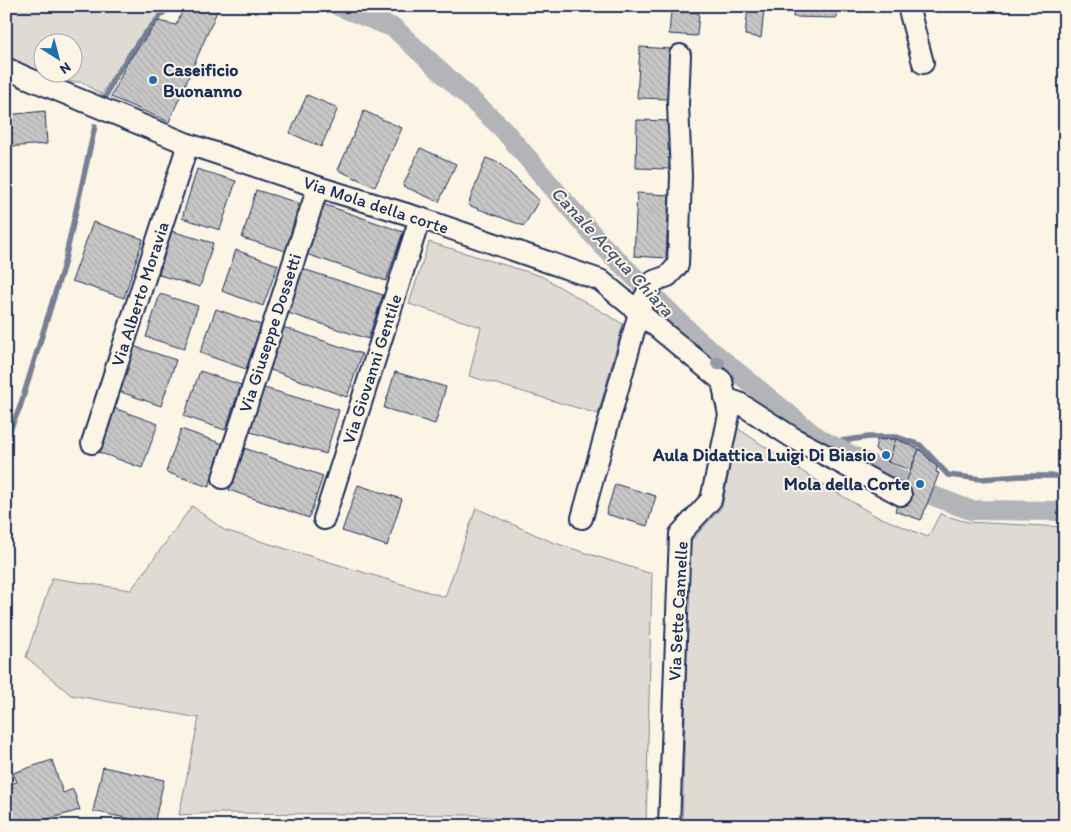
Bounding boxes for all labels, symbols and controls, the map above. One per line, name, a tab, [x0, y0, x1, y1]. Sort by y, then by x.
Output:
north arrow	[32, 32, 82, 82]
text: N	[57, 58, 74, 78]
place label: Caseificio Buonanno	[163, 59, 242, 102]
marker: Caseificio Buonanno	[147, 74, 159, 86]
street label: Via Mola della corte	[300, 171, 452, 239]
water label: Canale Acqua Chiara	[546, 182, 679, 322]
street label: Via Alberto Moravia	[106, 219, 174, 369]
street label: Via Giuseppe Dossetti	[234, 251, 306, 415]
street label: Via Giovanni Gentile	[337, 291, 407, 447]
place label: Aula Didattica Luigi Di Biasio	[652, 444, 876, 466]
marker: Aula Didattica Luigi Di Biasio	[880, 449, 892, 461]
place label: Mola della Corte	[784, 473, 910, 495]
marker: Mola della Corte	[914, 478, 926, 490]
street label: Via Sette Cannelle	[663, 541, 693, 681]

